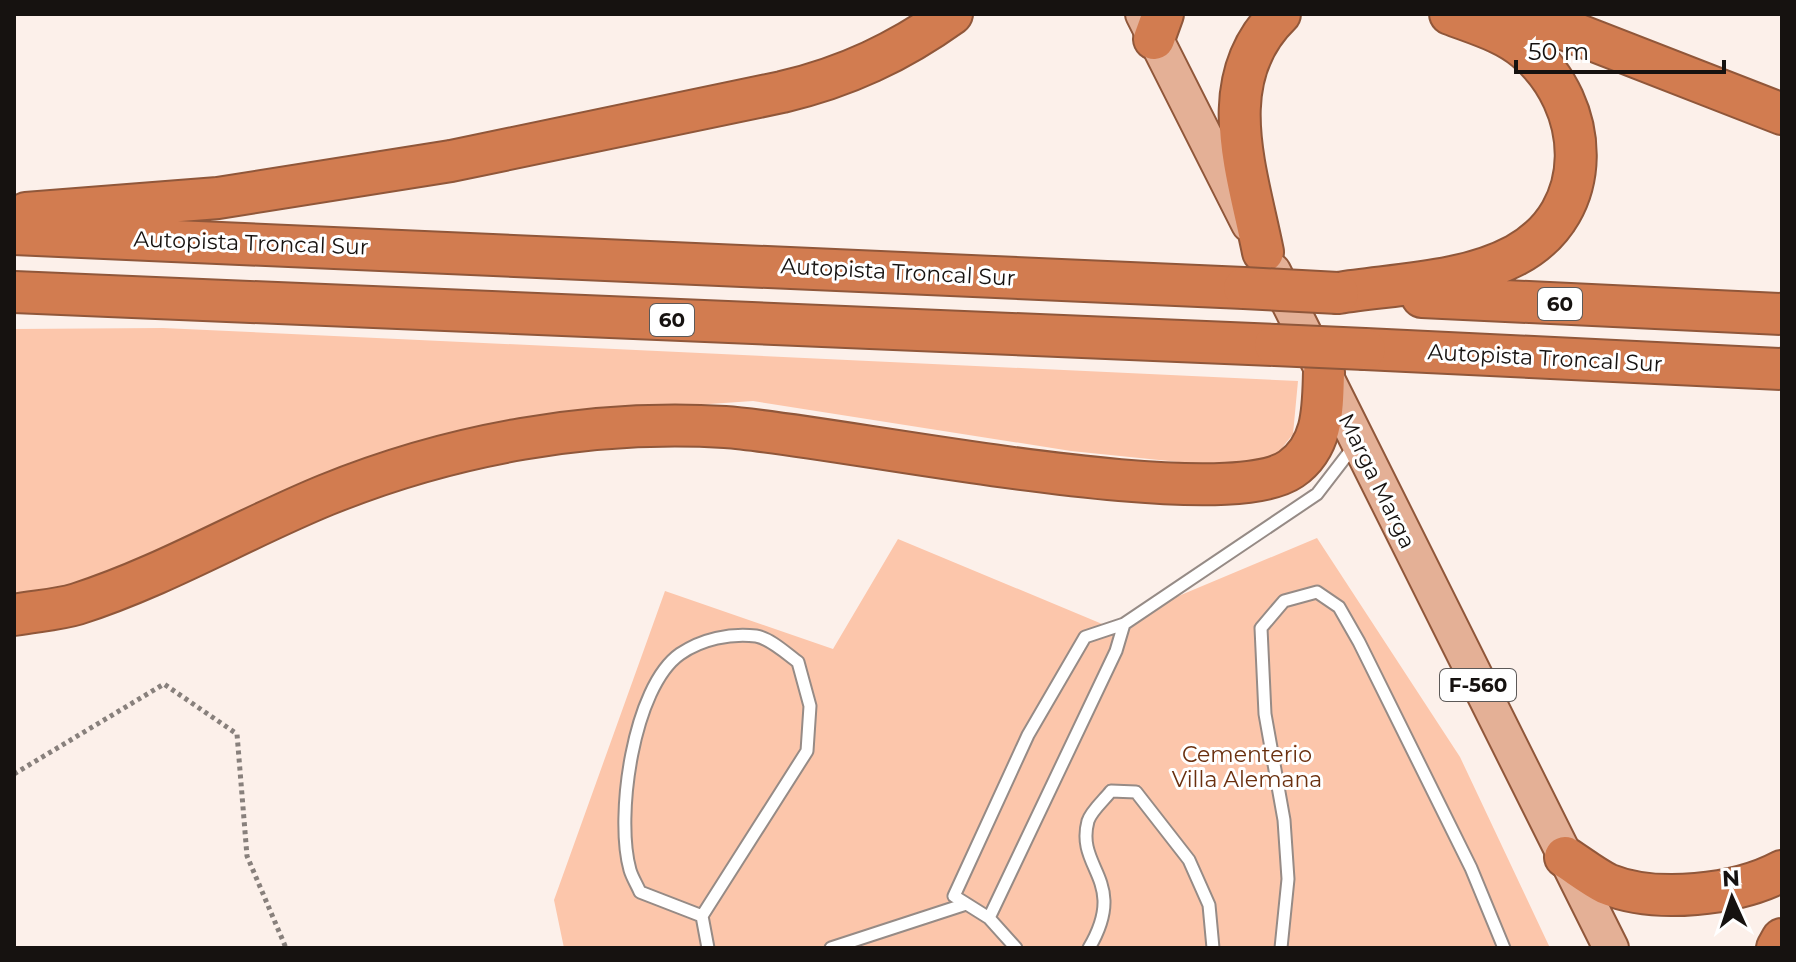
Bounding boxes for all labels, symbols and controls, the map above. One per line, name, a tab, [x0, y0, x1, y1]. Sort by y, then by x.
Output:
scale bar	[1516, 24, 1724, 74]
text: 50 m	[1528, 37, 1589, 66]
street label: Autopista Troncal Sur	[133, 225, 369, 261]
street label: Autopista Troncal Sur	[780, 252, 1016, 292]
road number: 60	[1538, 288, 1582, 320]
road number: 60	[650, 304, 694, 336]
street label: Autopista Troncal Sur	[1427, 338, 1663, 378]
street label: Marga Marga	[1333, 409, 1421, 553]
road number: F-560	[1440, 669, 1516, 701]
park label: Cementerio Villa Alemana	[1172, 741, 1322, 793]
north arrow	[1692, 858, 1772, 938]
text: N	[1721, 865, 1741, 892]

